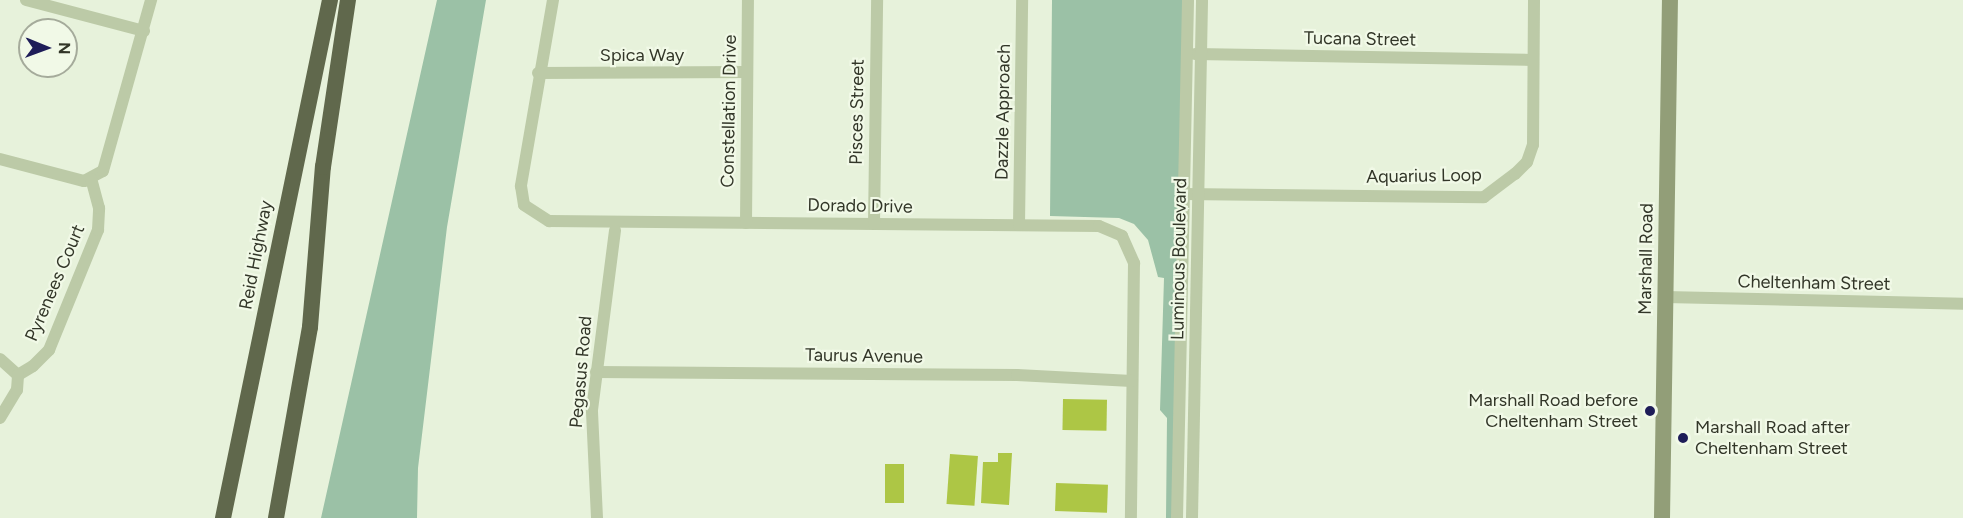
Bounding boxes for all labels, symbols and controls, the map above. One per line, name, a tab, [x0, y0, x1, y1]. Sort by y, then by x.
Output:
north arrow	[18, 18, 78, 78]
street label: Tucana Street	[1304, 27, 1416, 51]
street label: Constellation Drive	[717, 34, 741, 188]
text: N	[55, 42, 74, 55]
street label: Spica Way	[600, 44, 684, 66]
street label: Dazzle Approach	[991, 44, 1015, 180]
street label: Pisces Street	[845, 59, 869, 165]
street label: Aquarius Loop	[1366, 164, 1482, 188]
street label: Luminous Boulevard	[1167, 178, 1191, 340]
street label: Dorado Drive	[807, 194, 913, 218]
street label: Reid Highway	[235, 199, 277, 311]
street label: Marshall Road	[1634, 203, 1658, 315]
street label: Pyrenees Court	[21, 221, 89, 345]
street label: Cheltenham Street	[1737, 271, 1891, 295]
street label: Pegasus Road	[565, 315, 597, 429]
street label: Taurus Avenue	[805, 344, 923, 368]
place label: Marshall Road before Cheltenham Street	[1468, 390, 1638, 432]
marker: Marshall Road before Cheltenham Street	[1643, 404, 1657, 418]
place label: Marshall Road after Cheltenham Street	[1695, 417, 1850, 460]
marker: Marshall Road after Cheltenham Street	[1676, 431, 1690, 445]

